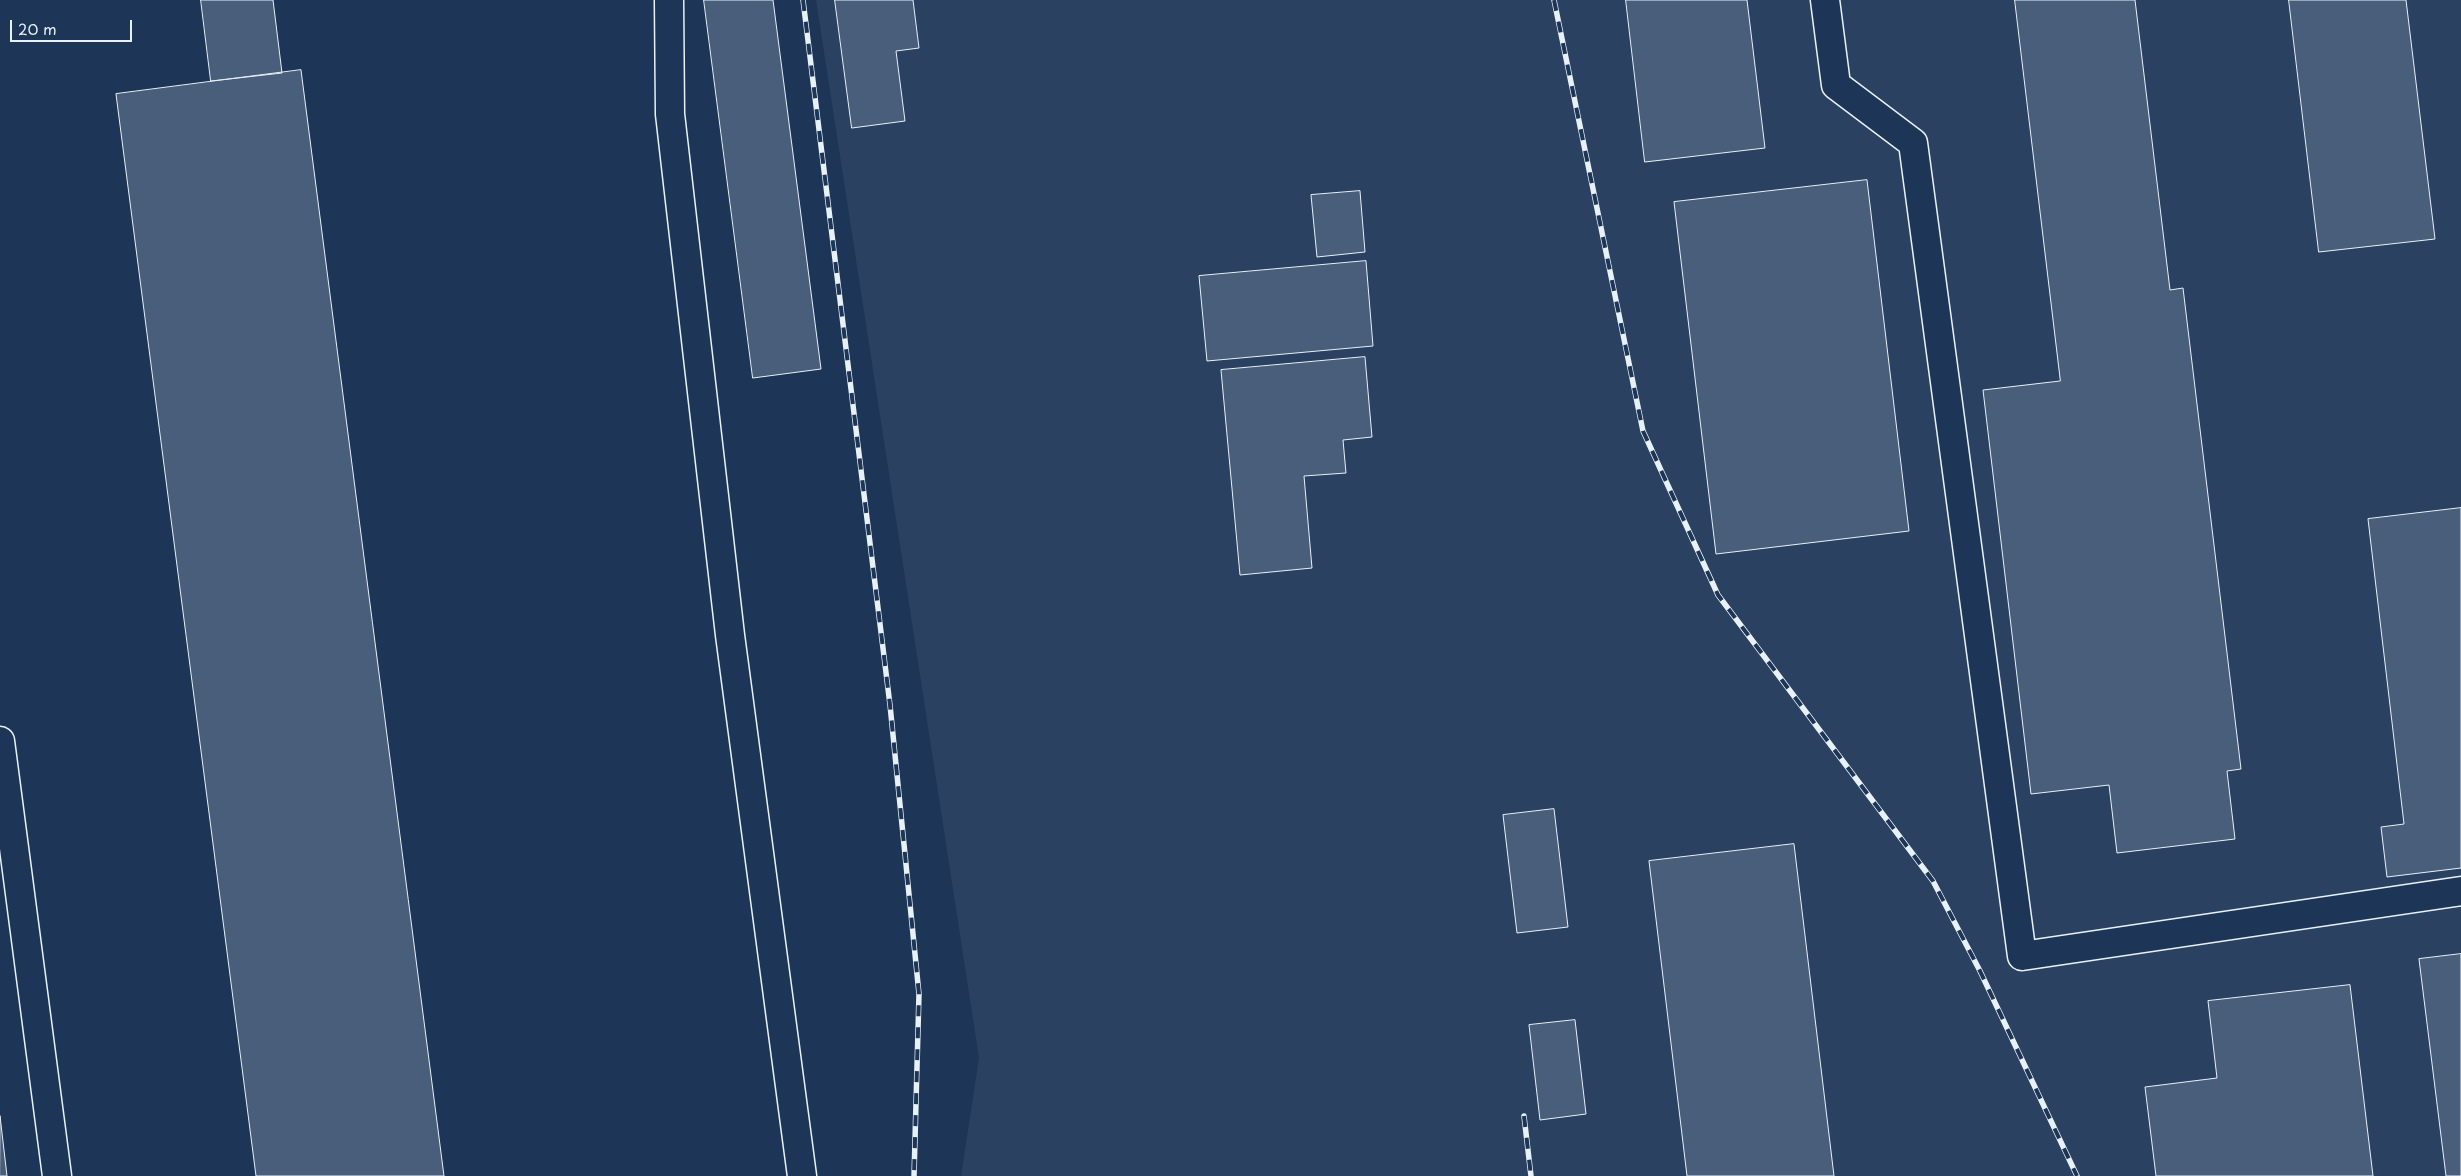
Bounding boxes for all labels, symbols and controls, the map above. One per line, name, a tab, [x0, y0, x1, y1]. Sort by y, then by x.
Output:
scale bar	[12, 10, 135, 42]
text: 20 m	[18, 17, 57, 40]

